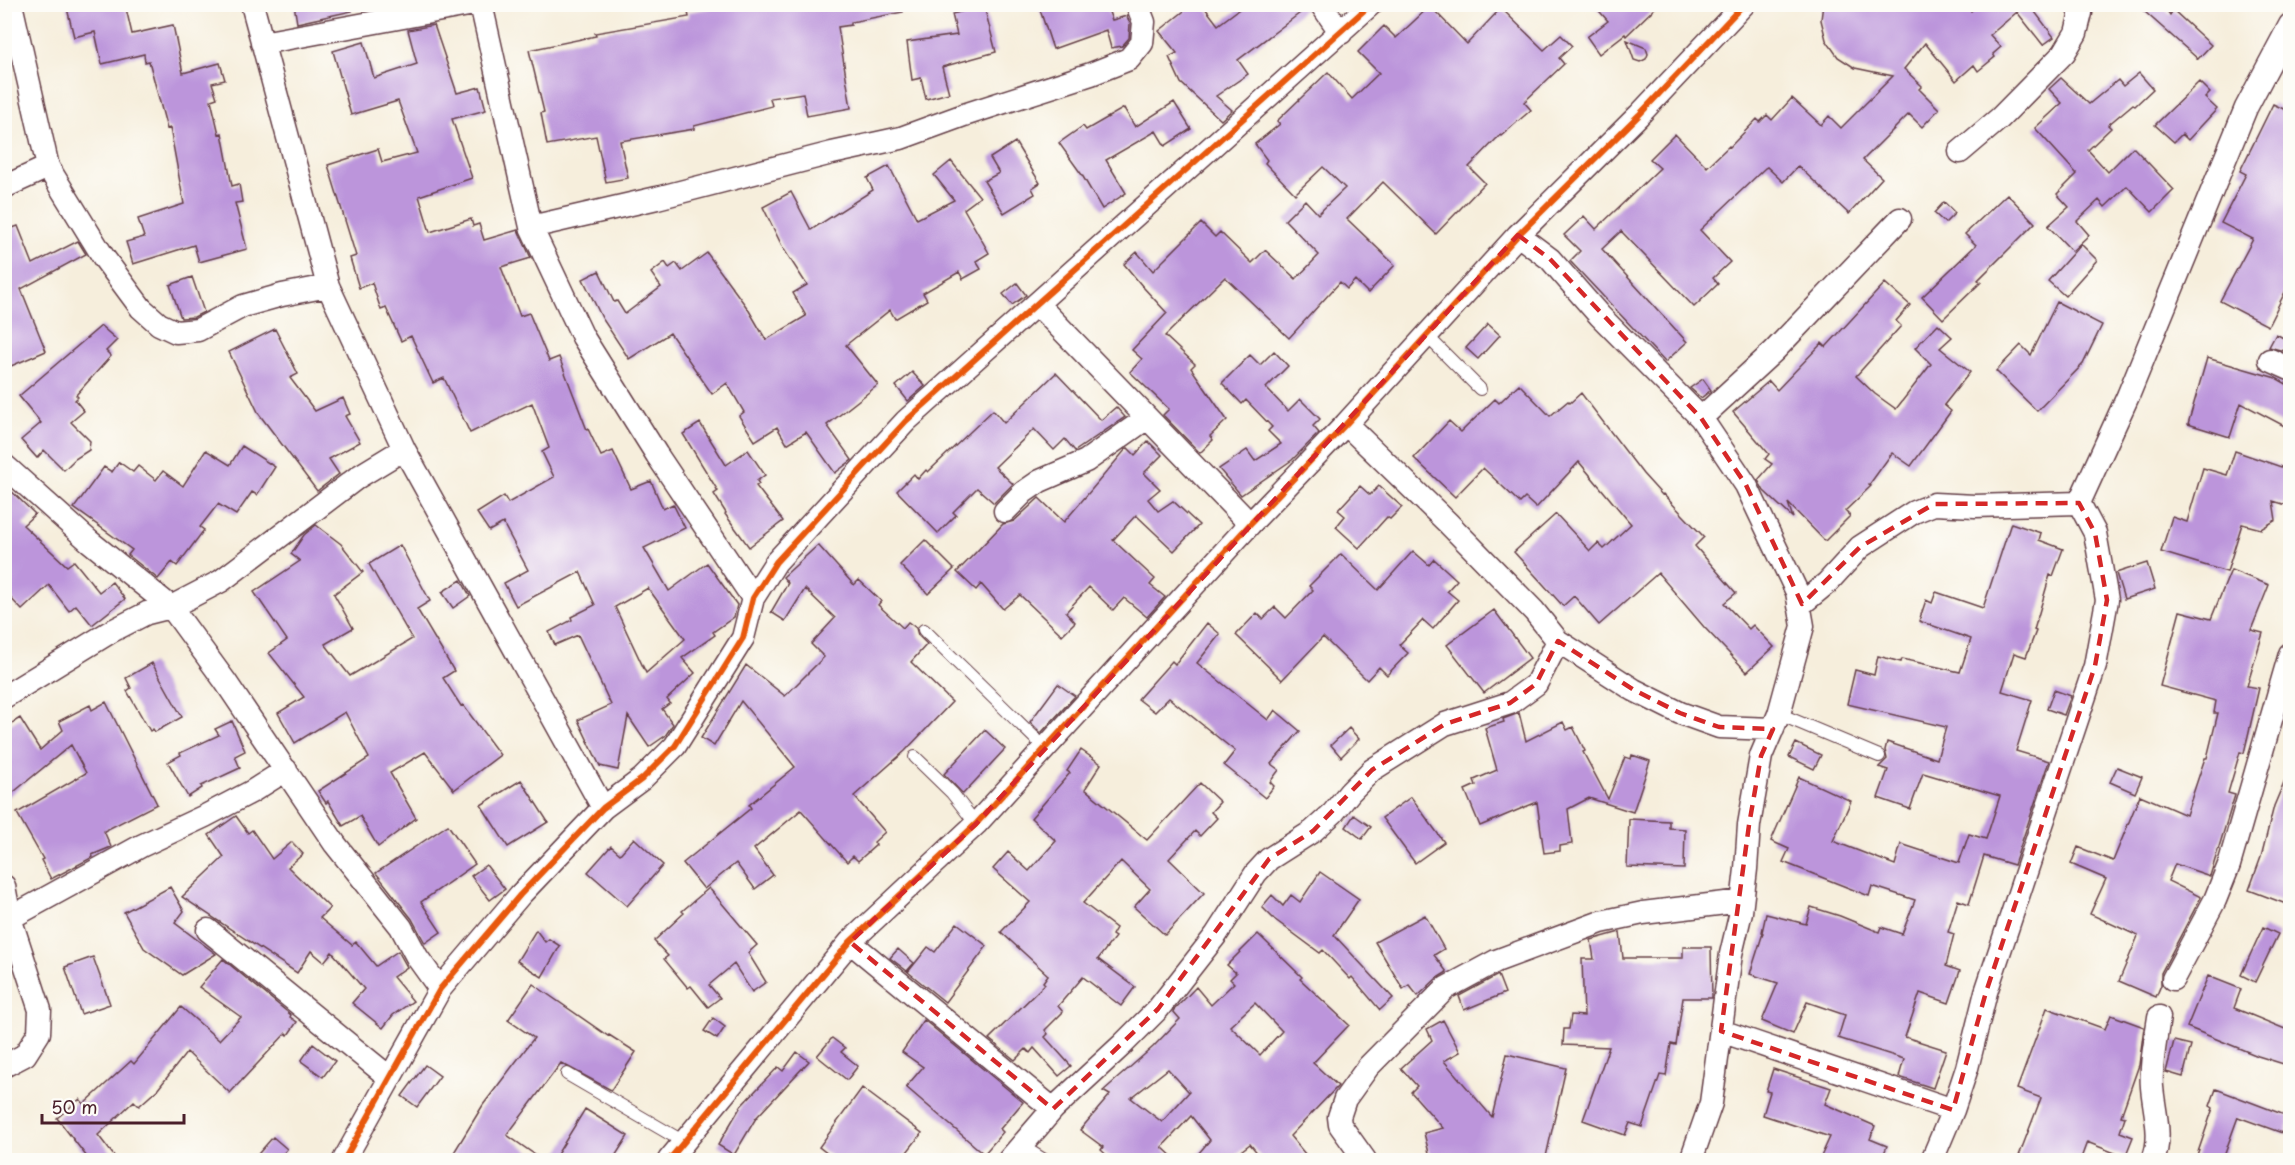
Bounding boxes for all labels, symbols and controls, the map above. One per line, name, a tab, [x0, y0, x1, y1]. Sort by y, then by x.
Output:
scale bar	[42, 1087, 184, 1125]
text: 50 m	[51, 1093, 98, 1120]

